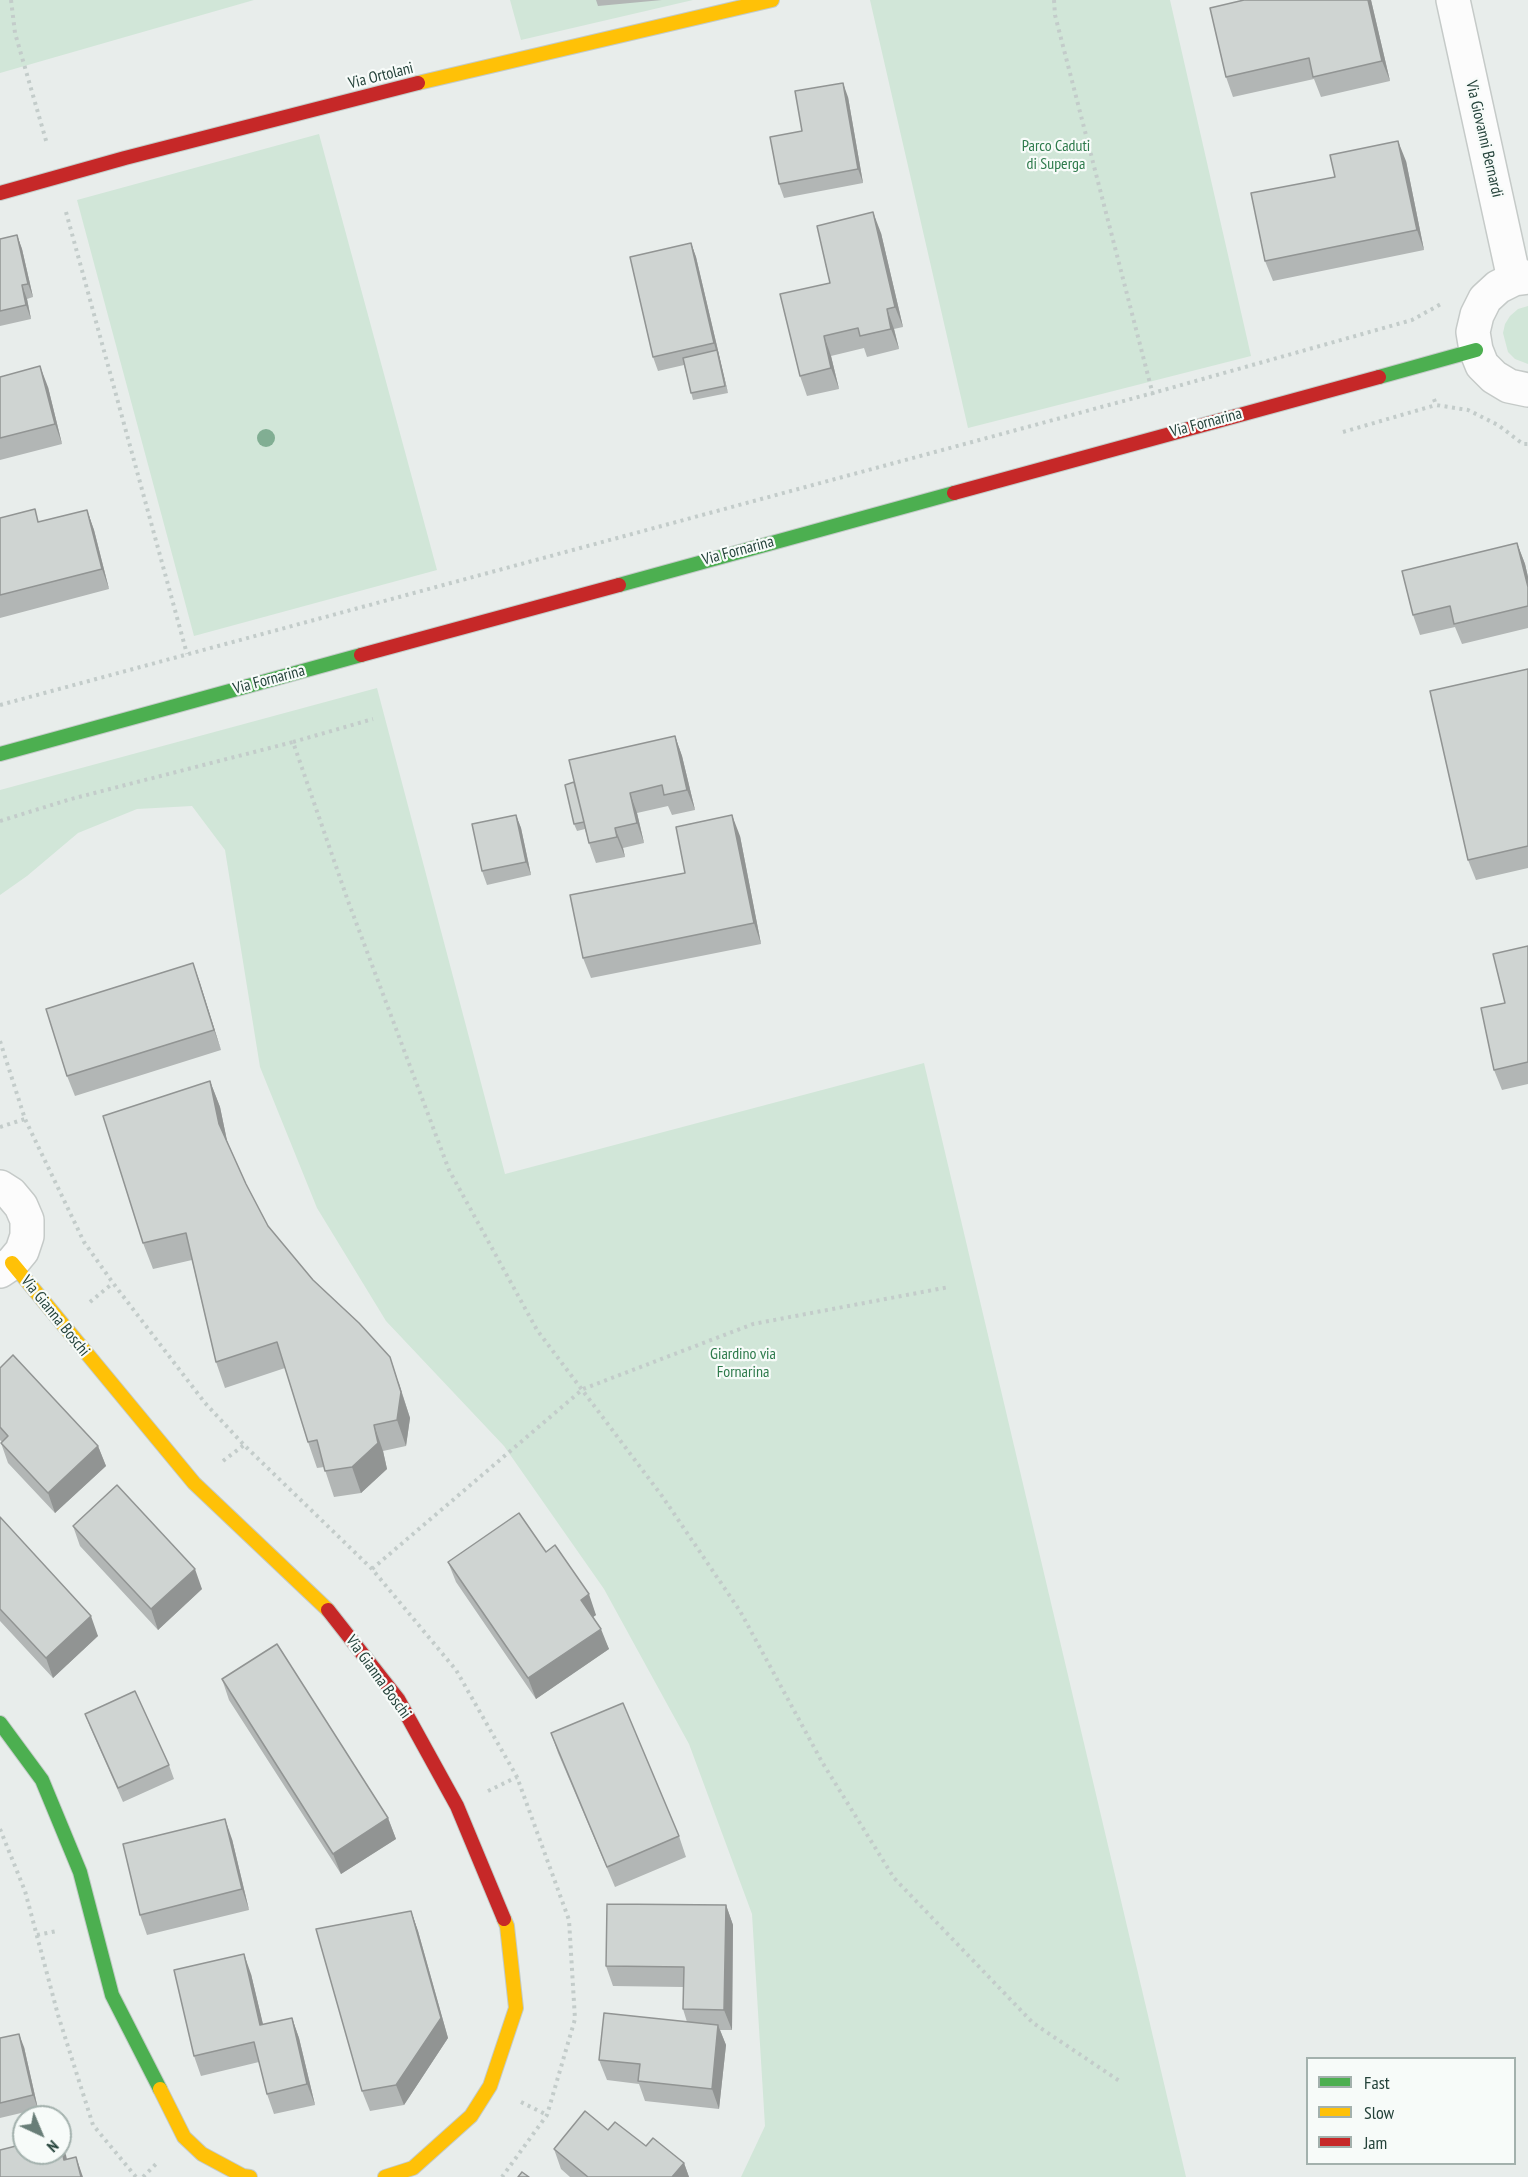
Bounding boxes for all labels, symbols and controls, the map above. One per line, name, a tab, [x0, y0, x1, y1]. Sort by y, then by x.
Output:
street label: Via Ortolani	[347, 59, 415, 93]
street label: Via Giovanni Bernardi	[1461, 79, 1507, 199]
park label: Parco Caduti di Superga	[1022, 136, 1090, 174]
street label: Via Fornarina	[1168, 404, 1244, 442]
street label: Via Fornarina	[700, 532, 776, 570]
street label: Via Fornarina	[231, 661, 307, 699]
street label: Via Gianna Boschi	[17, 1272, 93, 1360]
park label: Giardino via Fornarina	[710, 1344, 776, 1382]
street label: Via Gianna Boschi	[341, 1632, 415, 1722]
legend	[1306, 2057, 1516, 2165]
text: Fast	[1364, 2071, 1390, 2094]
text: Slow	[1364, 2101, 1394, 2124]
north arrow	[12, 2105, 72, 2165]
text: Jam	[1364, 2131, 1387, 2154]
text: N	[43, 2136, 63, 2157]

